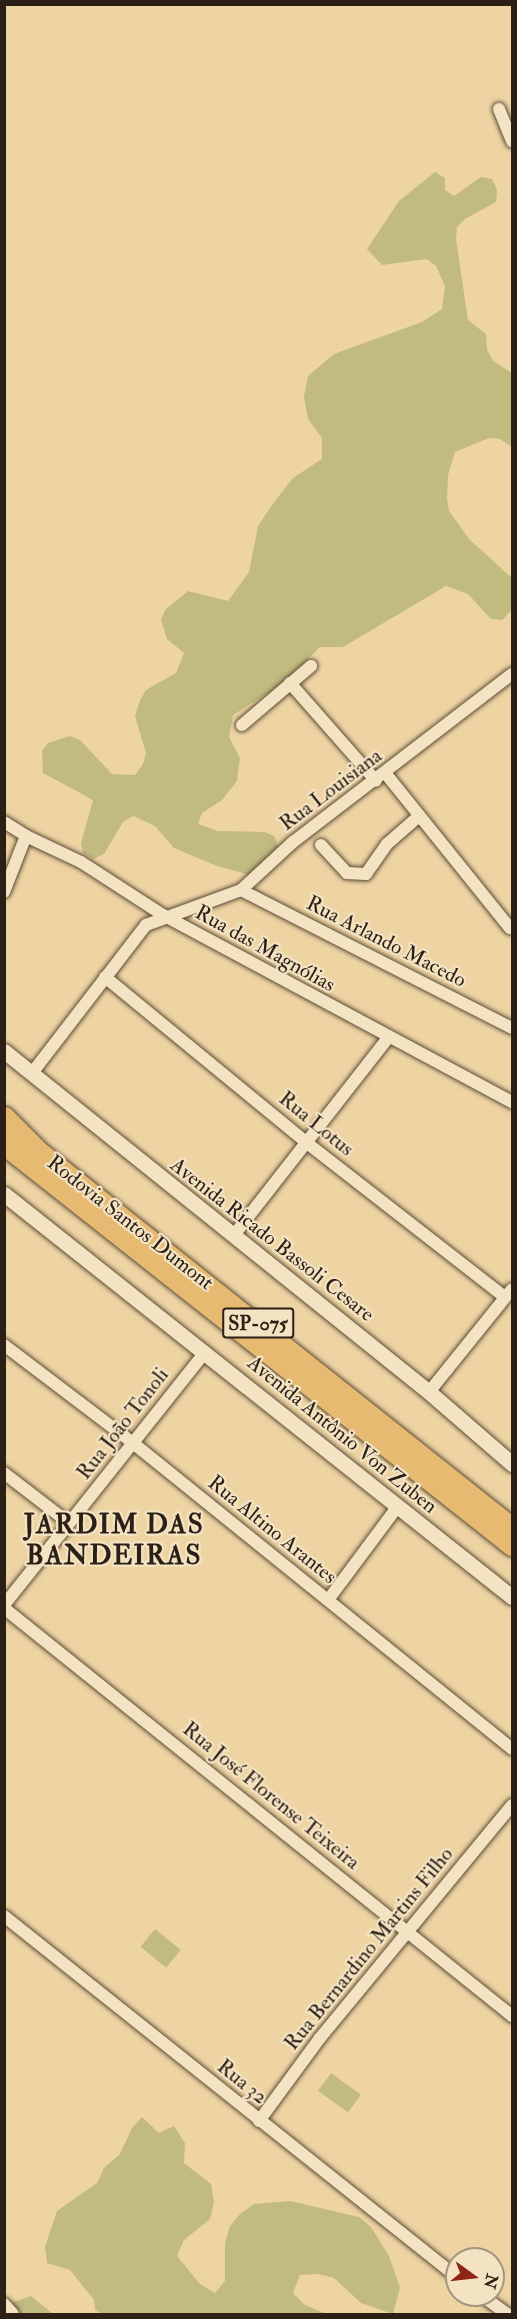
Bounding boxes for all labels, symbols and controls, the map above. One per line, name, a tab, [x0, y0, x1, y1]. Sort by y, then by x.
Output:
street label: Rua Louisiana	[275, 743, 387, 837]
street label: Rua Arlando Macedo	[302, 891, 470, 993]
street label: Rua das Magnólias	[191, 900, 339, 998]
street label: Rua Lotus	[273, 1086, 359, 1162]
street label: Rodovia Santos Dumont	[42, 1150, 218, 1296]
street label: Avenida Ricado Bassoli Cesare	[165, 1153, 379, 1327]
road number: SP-075	[222, 1306, 294, 1340]
street label: Avenida Antônio Von Zuben	[242, 1351, 442, 1519]
street label: Rua João Tonoli	[72, 1363, 174, 1485]
street label: Rua Altino Arantes	[203, 1470, 341, 1590]
district label: JARDIM DAS BANDEIRAS	[24, 1508, 204, 1571]
street label: Rua José Florense Teixeira	[177, 1717, 365, 1875]
street label: Rua Bernardino Martins Filho	[279, 1842, 459, 2056]
street label: Rua 32	[212, 2054, 272, 2110]
north arrow	[445, 2247, 505, 2307]
text: N	[479, 2272, 502, 2291]

